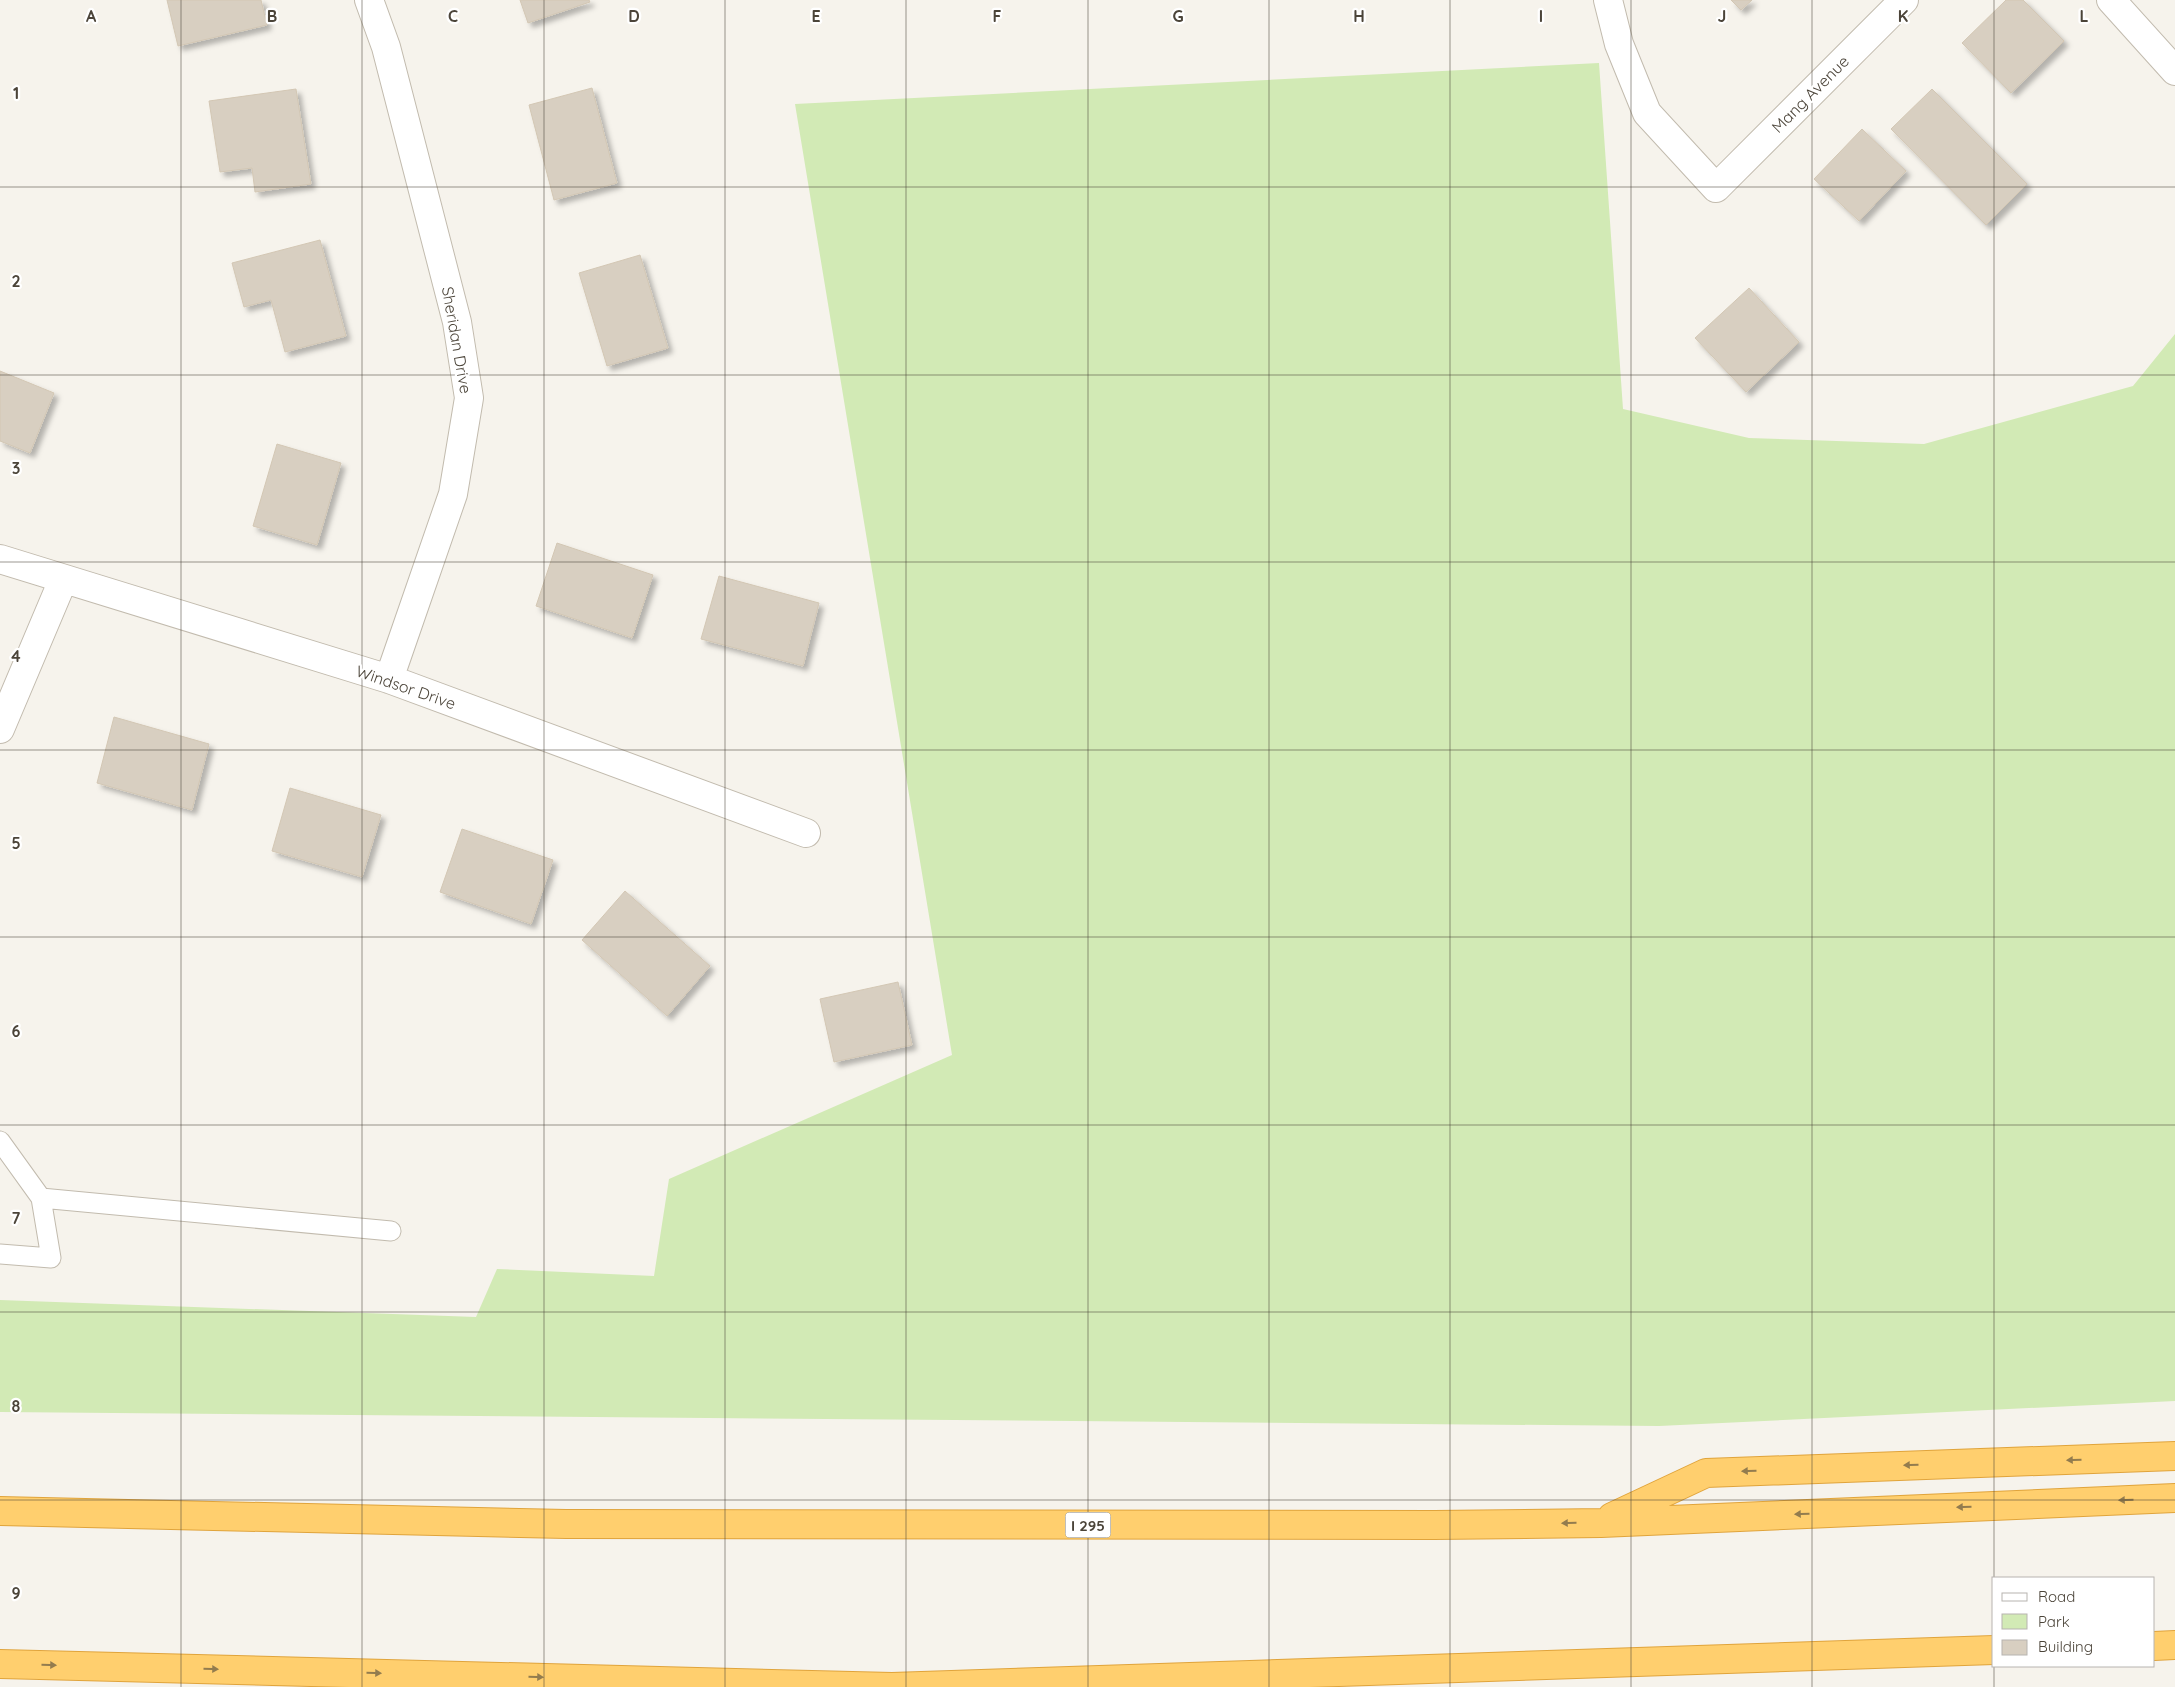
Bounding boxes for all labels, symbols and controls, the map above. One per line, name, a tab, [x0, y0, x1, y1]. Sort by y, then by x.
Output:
text: A	[86, 6, 97, 26]
text: B	[267, 6, 277, 26]
text: C	[448, 6, 458, 26]
text: D	[628, 6, 640, 26]
text: E	[811, 6, 821, 26]
text: F	[993, 6, 1002, 26]
text: G	[1172, 6, 1184, 26]
text: H	[1353, 6, 1365, 26]
text: I	[1539, 6, 1543, 26]
text: J	[1718, 6, 1726, 26]
text: K	[1898, 6, 1908, 26]
text: L	[2080, 6, 2089, 26]
street label: Mang Avenue	[1767, 51, 1853, 137]
text: 1	[13, 83, 19, 103]
text: 2	[11, 271, 21, 291]
street label: Sheridan Drive	[438, 285, 476, 395]
text: 3	[12, 458, 20, 478]
text: 4	[11, 646, 21, 666]
street label: Windsor Drive	[354, 661, 458, 713]
text: 5	[11, 833, 21, 853]
text: 6	[12, 1021, 21, 1041]
text: 7	[12, 1208, 21, 1228]
text: 8	[12, 1396, 21, 1416]
one-way arrow	[2066, 1456, 2082, 1464]
one-way arrow	[1903, 1462, 1919, 1470]
one-way arrow	[1741, 1467, 1757, 1475]
one-way arrow	[2118, 1496, 2134, 1504]
one-way arrow	[1956, 1503, 1972, 1511]
one-way arrow	[1793, 1510, 1809, 1518]
road number: I 295	[1066, 1512, 1110, 1538]
one-way arrow	[1561, 1519, 1577, 1527]
legend	[1992, 1577, 2155, 1667]
text: 9	[11, 1583, 21, 1603]
text: Road	[2038, 1587, 2075, 1606]
text: Park	[2038, 1612, 2070, 1631]
text: Building	[2038, 1637, 2093, 1656]
one-way arrow	[41, 1662, 57, 1670]
one-way arrow	[203, 1665, 219, 1673]
one-way arrow	[366, 1669, 382, 1677]
one-way arrow	[528, 1673, 544, 1681]

